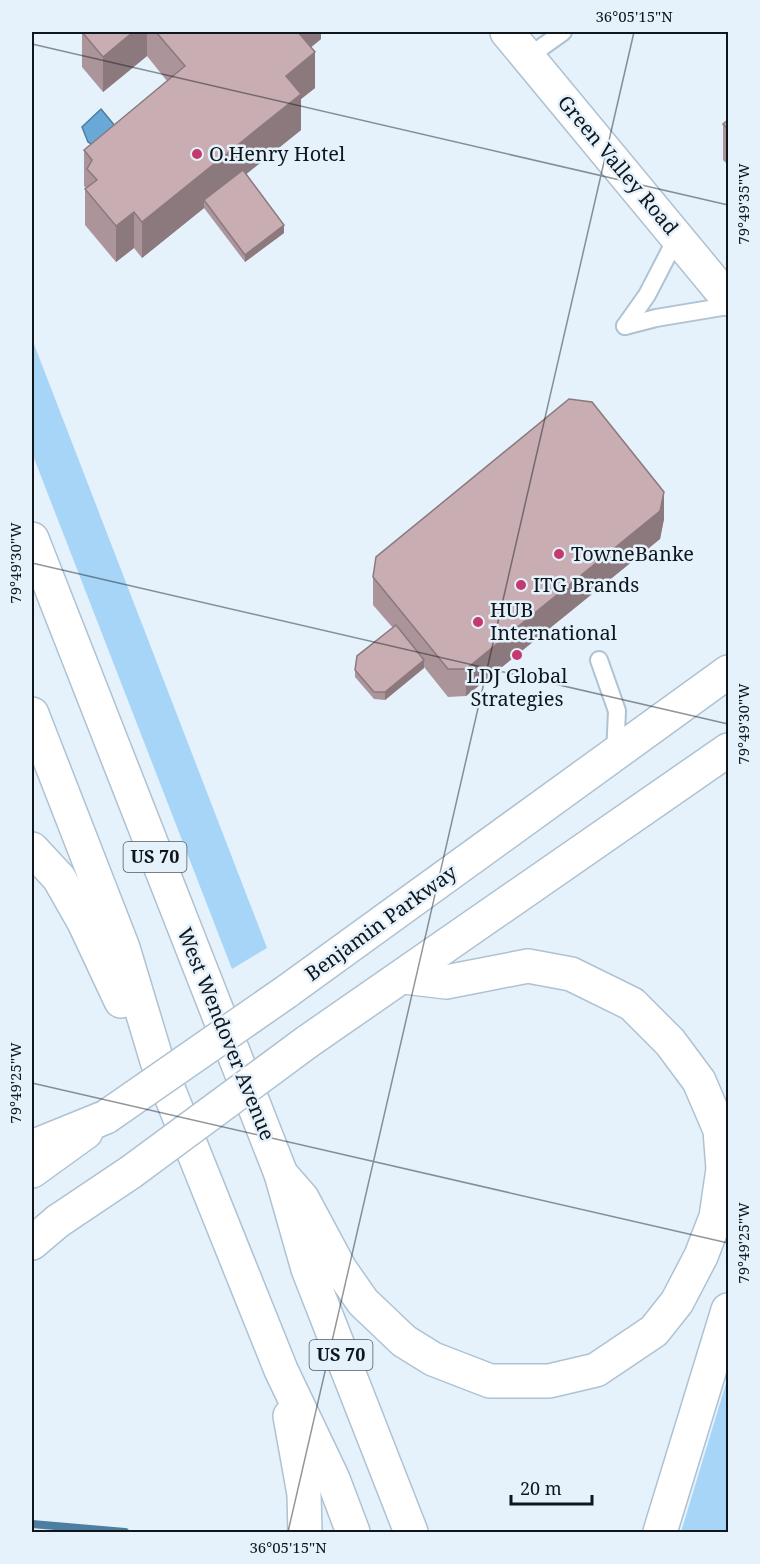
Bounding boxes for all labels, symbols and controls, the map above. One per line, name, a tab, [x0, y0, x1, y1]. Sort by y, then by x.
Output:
text: 36°05'15"N	[595, 6, 673, 26]
street label: Green Valley Road	[552, 89, 685, 240]
place label: O.Henry Hotel	[209, 140, 345, 167]
marker: O.Henry Hotel	[190, 147, 204, 161]
text: 79°49'35"W	[733, 163, 753, 245]
text: 79°49'30"W	[5, 522, 25, 604]
place label: TowneBanke	[571, 540, 694, 567]
marker: TowneBanke	[552, 547, 566, 561]
place label: ITG Brands	[533, 571, 639, 598]
marker: ITG Brands	[514, 578, 528, 592]
place label: HUB International	[490, 596, 617, 646]
marker: HUB International	[471, 615, 485, 629]
marker: LDJ Global Strategies	[510, 648, 524, 662]
place label: LDJ Global Strategies	[466, 662, 568, 712]
text: 79°49'30"W	[733, 683, 753, 765]
road number: US 70	[124, 842, 186, 872]
street label: Benjamin Parkway	[299, 858, 463, 987]
street label: West Wendover Avenue	[171, 923, 282, 1144]
text: 79°49'25"W	[5, 1042, 25, 1124]
text: 79°49'25"W	[733, 1202, 753, 1284]
road number: US 70	[310, 1340, 372, 1370]
scale bar	[511, 1468, 592, 1506]
text: 20 m	[520, 1476, 562, 1500]
text: 36°05'15"N	[249, 1537, 327, 1557]

